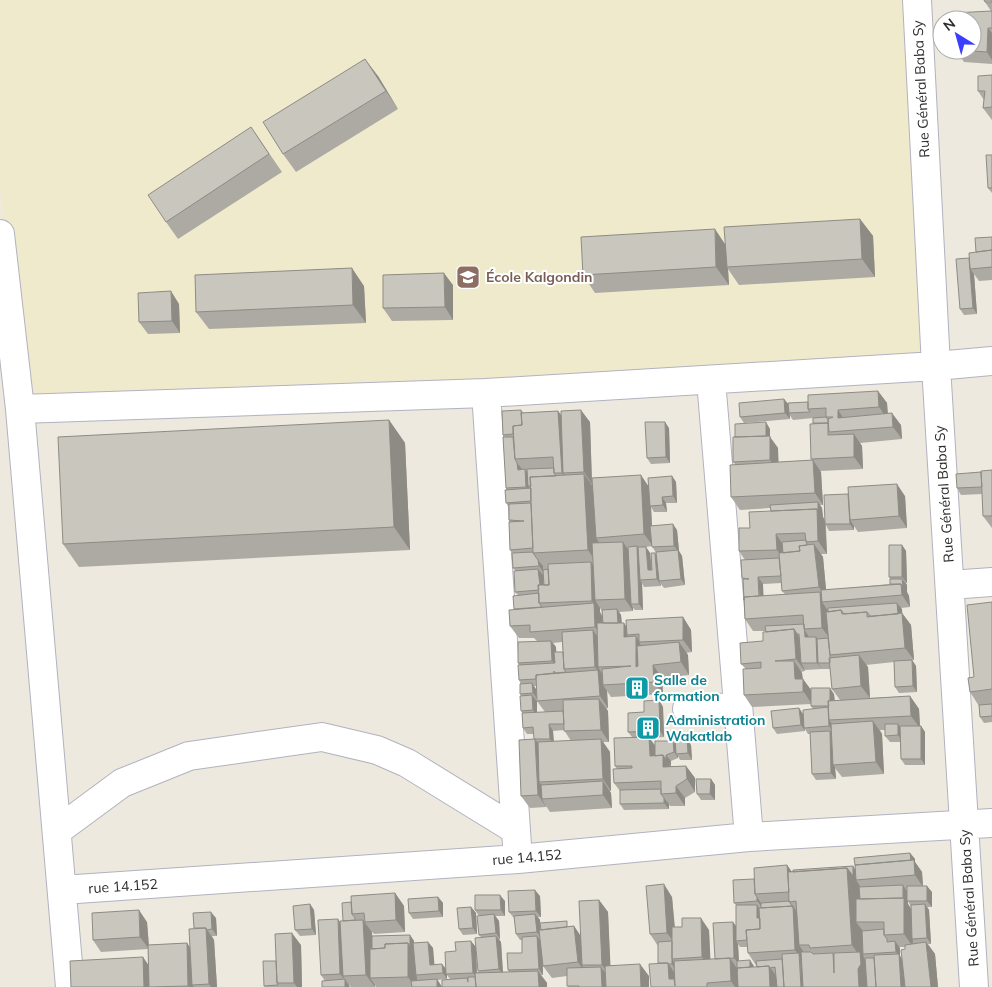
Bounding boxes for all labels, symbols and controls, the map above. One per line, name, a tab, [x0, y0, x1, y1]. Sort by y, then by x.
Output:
north arrow	[932, 10, 982, 60]
text: N	[940, 14, 959, 35]
street label: Rue Général Baba Sy	[908, 19, 934, 158]
school or university icon: École Kalgondin	[455, 264, 481, 290]
place label: École Kalgondin	[486, 268, 593, 286]
street label: Rue Général Baba Sy	[930, 424, 958, 563]
place label: Salle de formation	[654, 671, 720, 705]
building icon: Salle de formation	[624, 675, 650, 701]
place label: Administration Wakatlab	[666, 711, 766, 745]
building icon: Administration Wakatlab	[635, 715, 661, 741]
street label: Rue Général Baba Sy	[955, 828, 983, 967]
street label: rue 14.152	[492, 845, 562, 869]
street label: rue 14.152	[88, 875, 158, 897]

